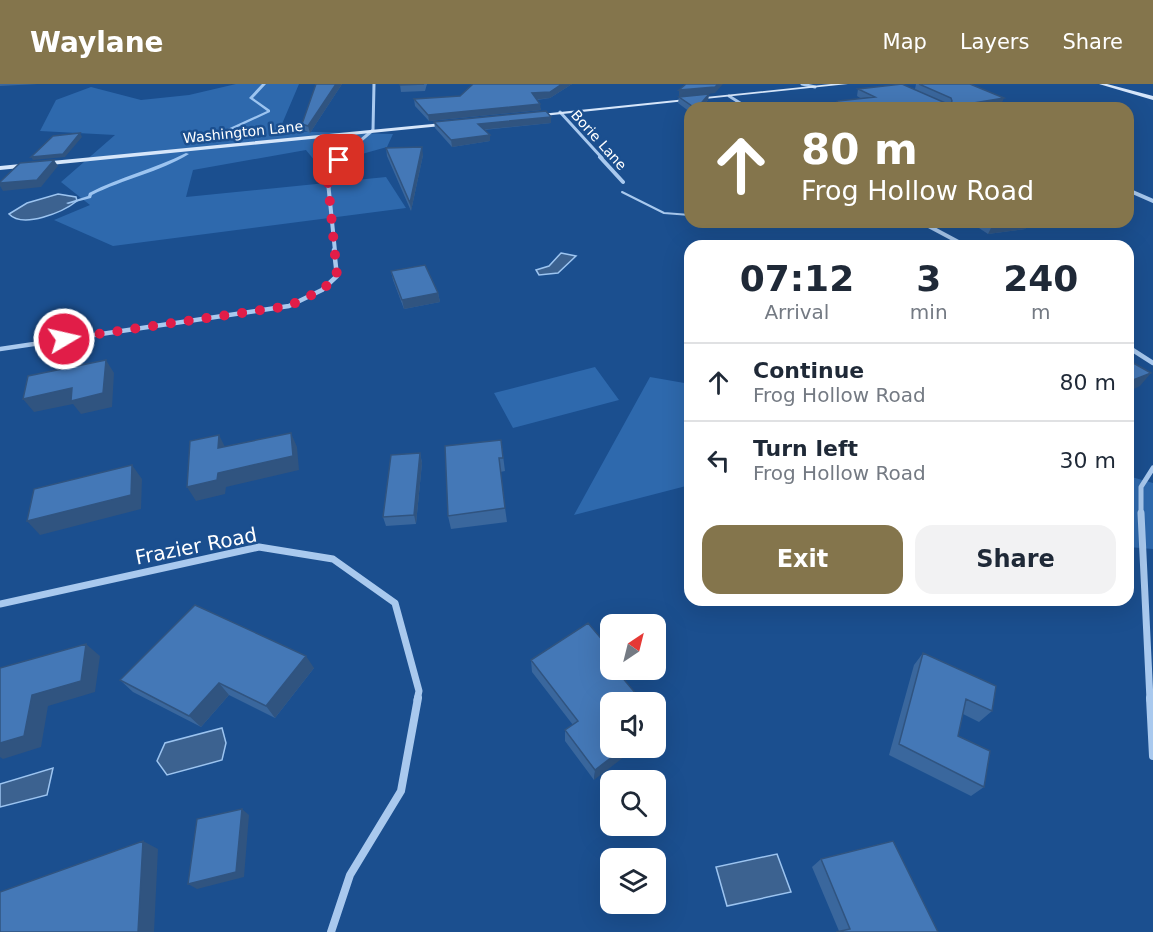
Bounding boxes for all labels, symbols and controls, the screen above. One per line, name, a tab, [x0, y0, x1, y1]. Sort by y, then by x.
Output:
text: Waylane	[30, 26, 164, 59]
text: Map	[883, 30, 927, 54]
text: Layers	[960, 30, 1029, 54]
text: Share	[1062, 30, 1123, 54]
street label: Borie Lane	[568, 107, 630, 173]
street label: Washington Lane	[182, 118, 304, 146]
text: 80 m	[801, 125, 918, 174]
icon: ahead	[702, 126, 780, 204]
pin	[313, 134, 364, 185]
icon: arrive	[322, 143, 355, 176]
text: Frog Hollow Road	[801, 175, 1034, 206]
text: 07:12	[740, 258, 854, 299]
text: 3	[916, 258, 941, 299]
text: 240	[1003, 258, 1078, 299]
text: Arrival	[764, 300, 829, 324]
text: min	[910, 300, 948, 324]
text: m	[1031, 300, 1051, 324]
position arrow	[32, 307, 96, 371]
text: Continue	[753, 358, 864, 383]
icon: ahead	[702, 366, 735, 399]
text: 80 m	[1060, 370, 1116, 395]
text: Frog Hollow Road	[753, 383, 926, 407]
text: Turn left	[753, 436, 858, 461]
icon: left	[702, 444, 735, 477]
text: 30 m	[1060, 448, 1116, 473]
text: Frog Hollow Road	[753, 461, 926, 485]
street label: Frazier Road	[133, 522, 259, 570]
button: Exit	[702, 525, 903, 594]
button: Share	[915, 525, 1116, 594]
north arrow	[600, 614, 666, 680]
map controls	[600, 614, 666, 914]
button: sound	[600, 692, 666, 758]
button: search	[600, 770, 666, 836]
button: layers	[600, 848, 666, 914]

